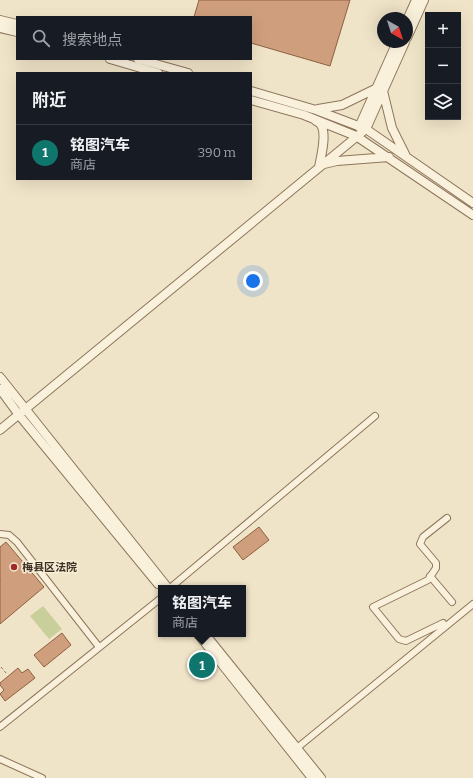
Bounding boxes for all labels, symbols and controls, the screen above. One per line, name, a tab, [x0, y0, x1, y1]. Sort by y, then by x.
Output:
north arrow	[377, 12, 413, 48]
map controls	[425, 12, 461, 120]
button: +	[425, 12, 461, 48]
search box	[16, 16, 252, 60]
icon: search	[30, 27, 52, 49]
text: 搜索地点	[62, 31, 122, 49]
button: −	[425, 48, 461, 84]
button: layers	[425, 84, 461, 120]
text: 附近	[32, 90, 66, 111]
text: 铭图汽车	[70, 136, 130, 154]
text: 1	[42, 145, 48, 160]
text: 390 m	[198, 145, 236, 160]
text: 商店	[70, 157, 96, 172]
your location	[243, 271, 263, 291]
place label: 梅县区法院	[22, 561, 77, 574]
marker: 梅县区法院	[9, 562, 19, 572]
popup	[158, 585, 246, 637]
text: 铭图汽车	[172, 594, 232, 612]
text: 商店	[172, 615, 198, 630]
pin: 1	[189, 650, 215, 680]

